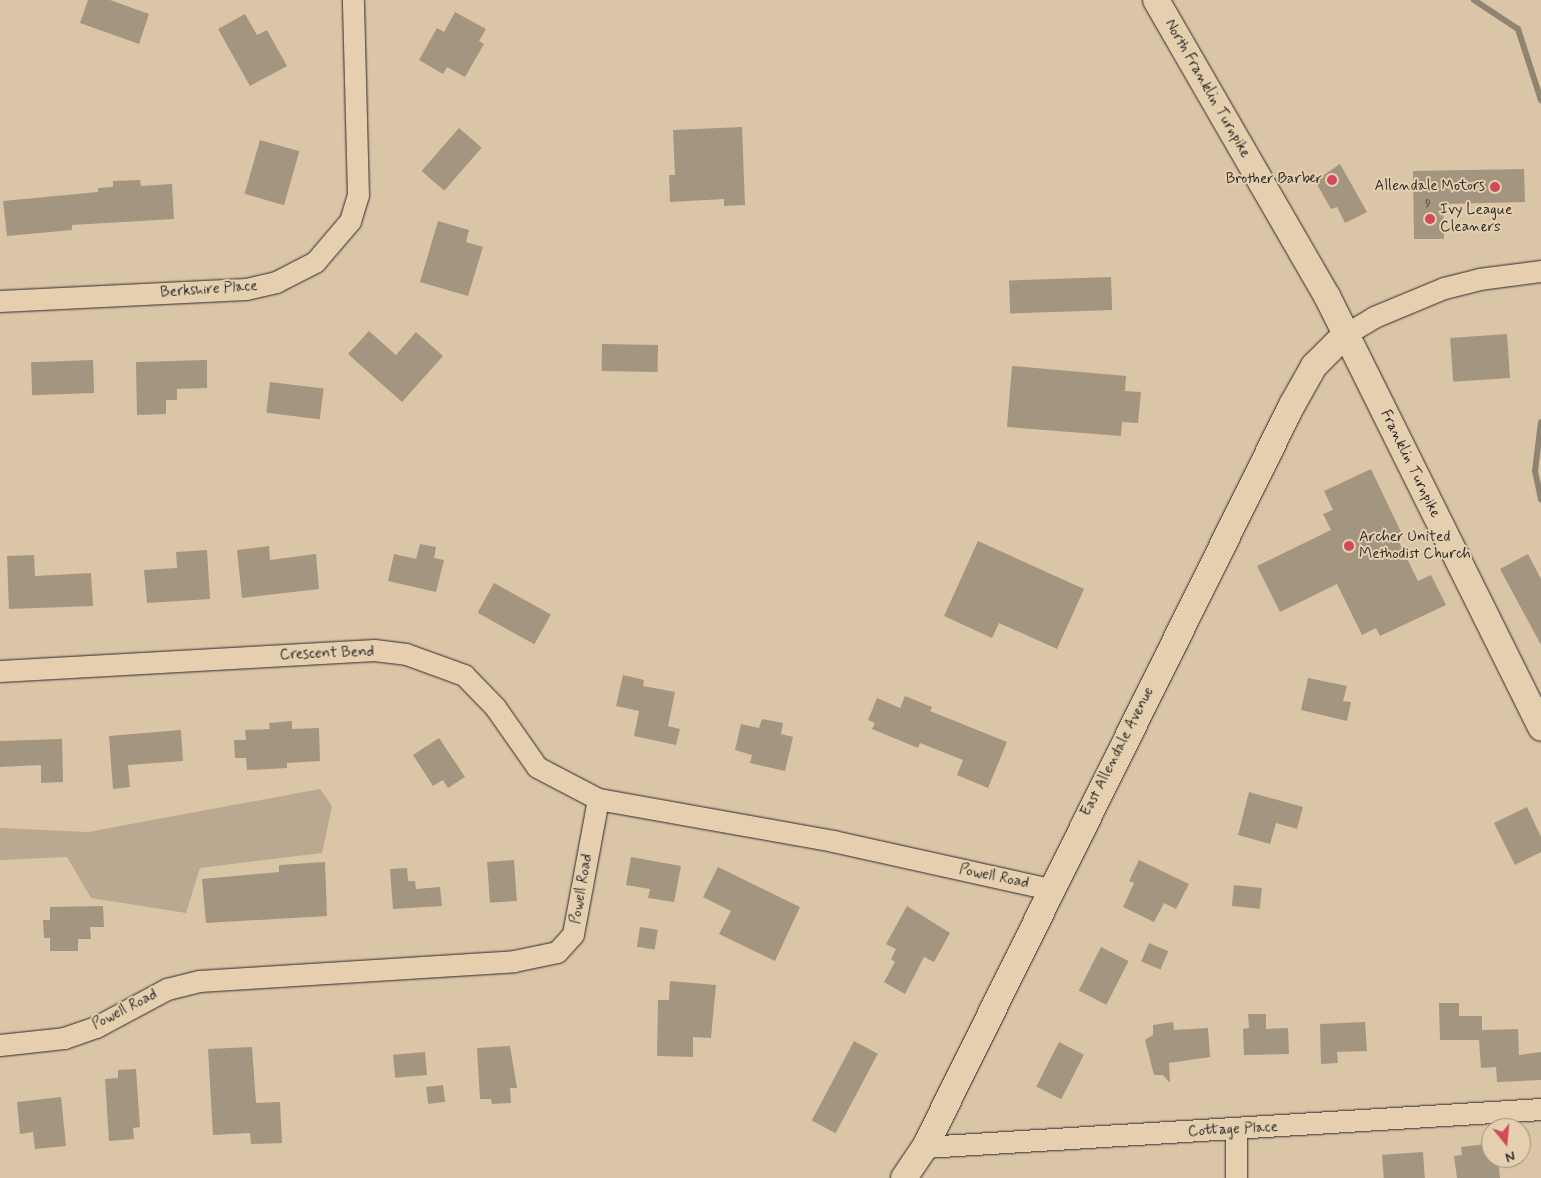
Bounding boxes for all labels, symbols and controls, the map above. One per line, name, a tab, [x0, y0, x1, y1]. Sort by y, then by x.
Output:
street label: North Franklin Turnpike	[1160, 17, 1254, 161]
place label: Brother Barber	[1226, 171, 1322, 189]
marker: Brother Barber	[1326, 174, 1338, 186]
place label: Allendale Motors	[1375, 178, 1485, 196]
marker: Allendale Motors	[1489, 181, 1501, 193]
house number: 9	[1425, 198, 1431, 212]
place label: Ivy League Cleaners	[1440, 201, 1513, 236]
marker: Ivy League Cleaners	[1424, 213, 1436, 225]
street label: Berkshire Place	[160, 278, 258, 302]
street label: Franklin Turnpike	[1376, 407, 1444, 521]
place label: Archer United Methodist Church	[1359, 528, 1471, 563]
marker: Archer United Methodist Church	[1343, 540, 1355, 552]
street label: Crescent Bend	[279, 643, 375, 665]
street label: East Allendale Avenue	[1077, 683, 1159, 821]
street label: Powell Road	[567, 853, 597, 925]
street label: Powell Road	[957, 861, 1031, 893]
street label: Powell Road	[89, 986, 161, 1034]
north arrow	[1481, 1118, 1531, 1168]
street label: Cottage Place	[1188, 1119, 1278, 1141]
text: N	[1503, 1146, 1517, 1166]

